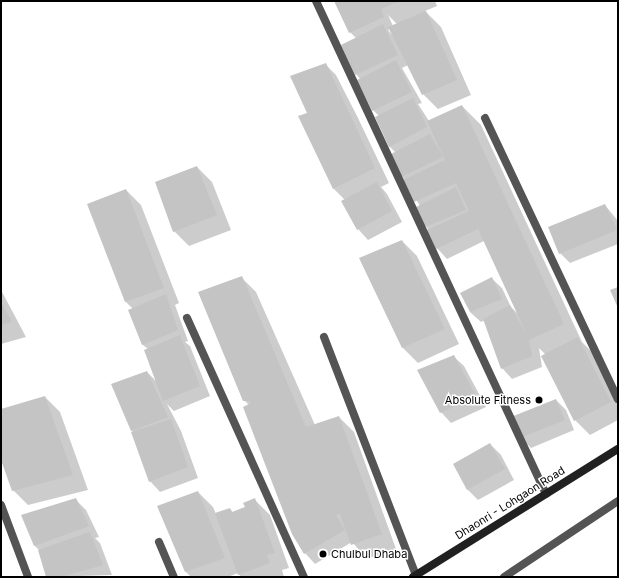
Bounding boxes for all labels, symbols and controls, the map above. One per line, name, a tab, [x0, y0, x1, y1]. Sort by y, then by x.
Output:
place label: Absolute Fitness	[445, 393, 531, 407]
marker: Absolute Fitness	[534, 395, 544, 405]
street label: Dhaonri - Lohgaon Road	[453, 464, 567, 542]
place label: Chulbul Dhaba	[331, 547, 407, 561]
marker: Chulbul Dhaba	[318, 549, 328, 559]

